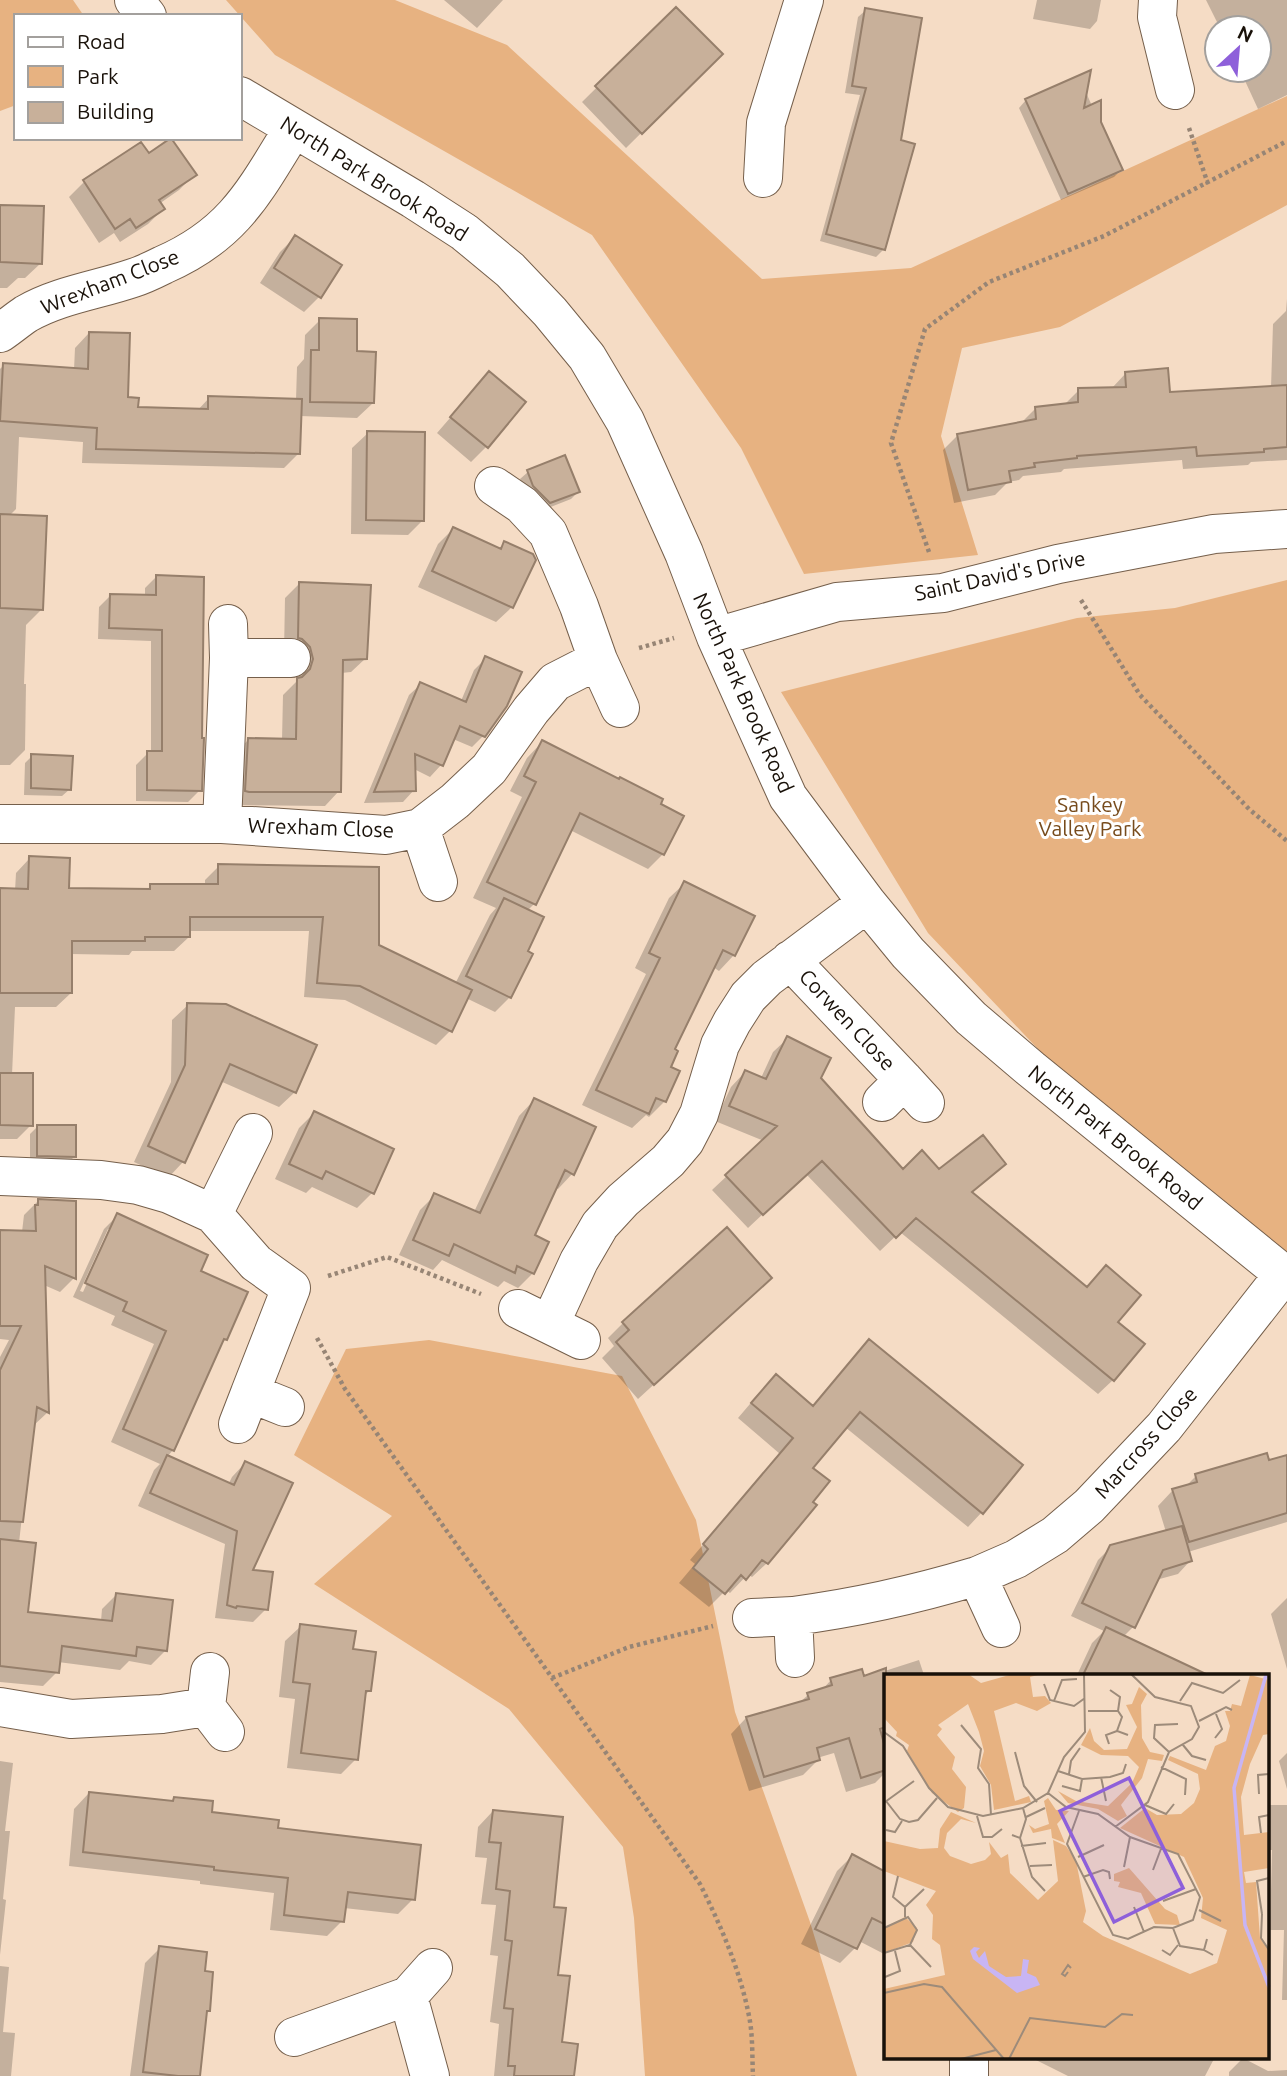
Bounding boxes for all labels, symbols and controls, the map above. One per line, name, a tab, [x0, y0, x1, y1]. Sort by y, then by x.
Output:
legend	[14, 14, 242, 140]
north arrow	[1203, 14, 1273, 84]
text: N	[1234, 21, 1257, 47]
text: Road	[77, 29, 125, 53]
text: Park	[77, 64, 119, 88]
text: Building	[77, 99, 154, 123]
street label: North Park Brook Road	[276, 111, 473, 246]
street label: Wrexham Close	[37, 244, 182, 319]
street label: Saint David's Drive	[912, 545, 1087, 605]
street label: North Park Brook Road	[689, 589, 799, 796]
park label: Sankey Valley Park	[1038, 792, 1142, 840]
street label: Wrexham Close	[247, 812, 395, 842]
street label: Corwen Close	[795, 964, 901, 1075]
street label: North Park Brook Road	[1024, 1060, 1207, 1215]
street label: Marcross Close	[1089, 1382, 1201, 1503]
inset map	[884, 1674, 1270, 2058]

